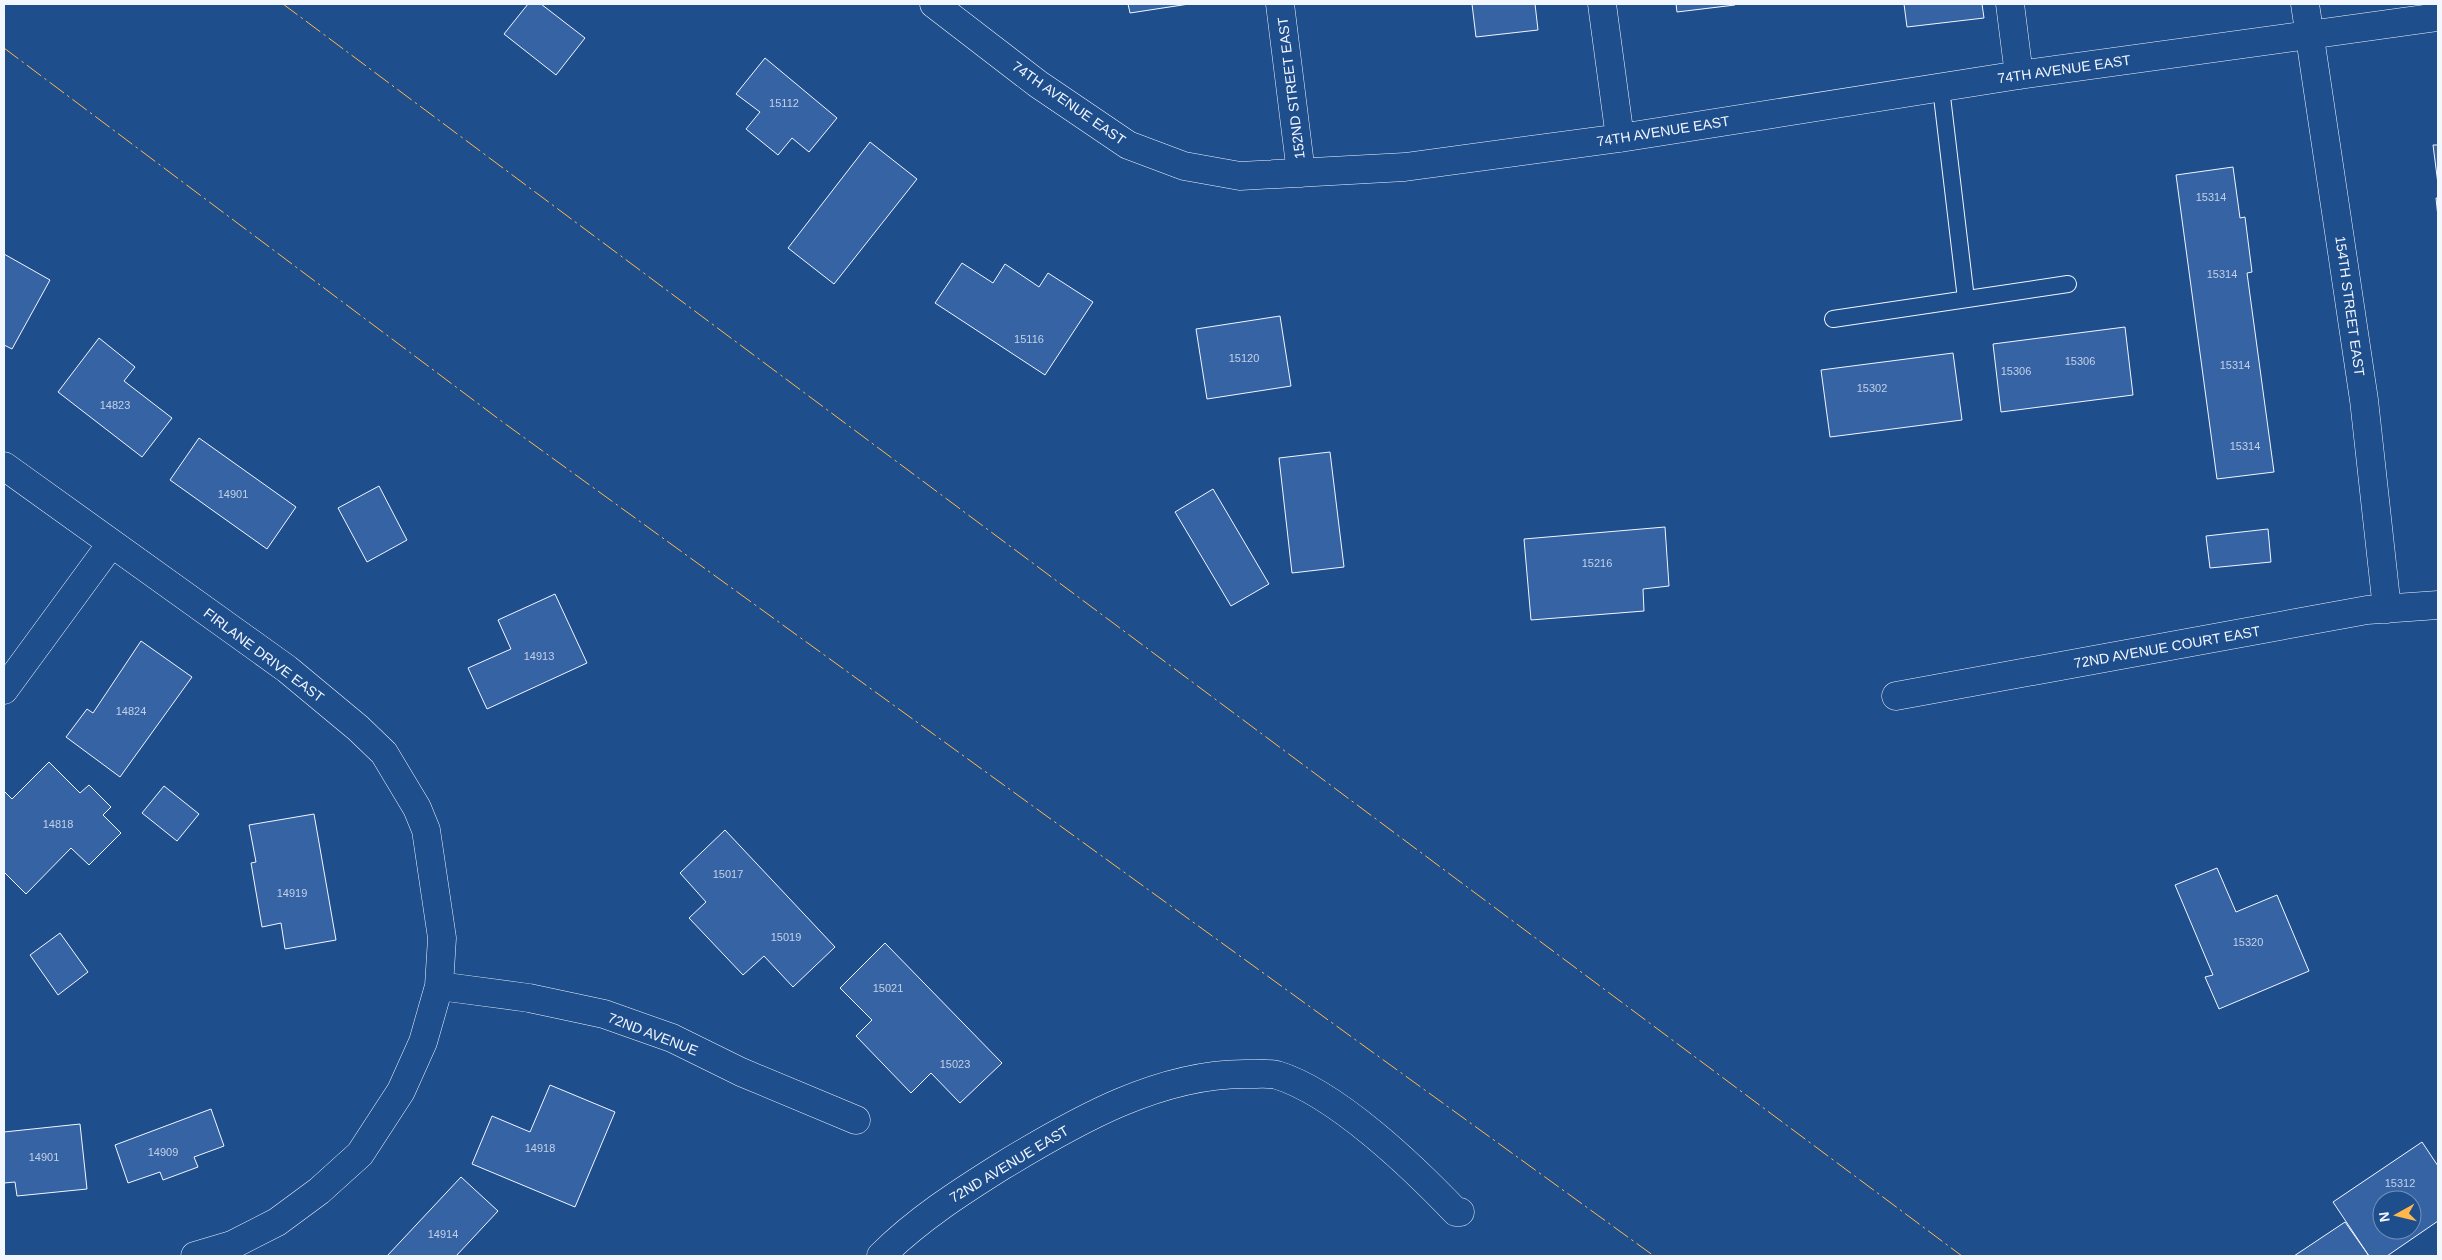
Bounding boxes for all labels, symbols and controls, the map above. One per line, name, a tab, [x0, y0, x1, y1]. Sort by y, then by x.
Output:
street label: 152ND STREET EAST	[1274, 16, 1308, 160]
street label: 74TH AVENUE EAST	[1996, 52, 2132, 86]
street label: 74TH AVENUE EAST	[1009, 58, 1129, 148]
house number: 15112	[769, 97, 799, 109]
street label: 74TH AVENUE EAST	[1595, 113, 1731, 149]
house number: 15314	[2196, 191, 2226, 203]
street label: 154TH STREET EAST	[2332, 235, 2368, 378]
house number: 15314	[2207, 268, 2237, 280]
house number: 15116	[1014, 333, 1044, 345]
house number: 15120	[1229, 352, 1259, 364]
house number: 15306	[2065, 355, 2095, 367]
house number: 15314	[2220, 359, 2250, 371]
house number: 15306	[2001, 365, 2031, 377]
house number: 15302	[1857, 382, 1887, 394]
house number: 14823	[100, 399, 130, 411]
house number: 15314	[2230, 440, 2260, 452]
house number: 14901	[218, 488, 248, 500]
house number: 15216	[1582, 557, 1612, 569]
street label: FIRLANE DRIVE EAST	[201, 605, 328, 706]
street label: 72ND AVENUE COURT EAST	[2073, 623, 2262, 671]
house number: 14913	[524, 650, 554, 662]
house number: 14824	[116, 705, 146, 717]
house number: 14818	[43, 818, 73, 830]
house number: 15017	[713, 868, 743, 880]
house number: 14919	[277, 887, 307, 899]
house number: 15019	[771, 931, 801, 943]
house number: 15320	[2233, 936, 2263, 948]
house number: 15021	[873, 982, 903, 994]
street label: 72ND AVENUE	[606, 1009, 700, 1059]
house number: 15023	[940, 1058, 970, 1070]
street label: 72ND AVENUE EAST	[947, 1122, 1072, 1206]
house number: 14918	[525, 1142, 555, 1154]
house number: 14909	[148, 1146, 178, 1158]
house number: 14901	[29, 1151, 59, 1163]
house number: 15312	[2385, 1177, 2415, 1189]
north arrow	[2372, 1190, 2422, 1240]
text: N	[2375, 1211, 2393, 1223]
house number: 14914	[428, 1228, 458, 1240]

